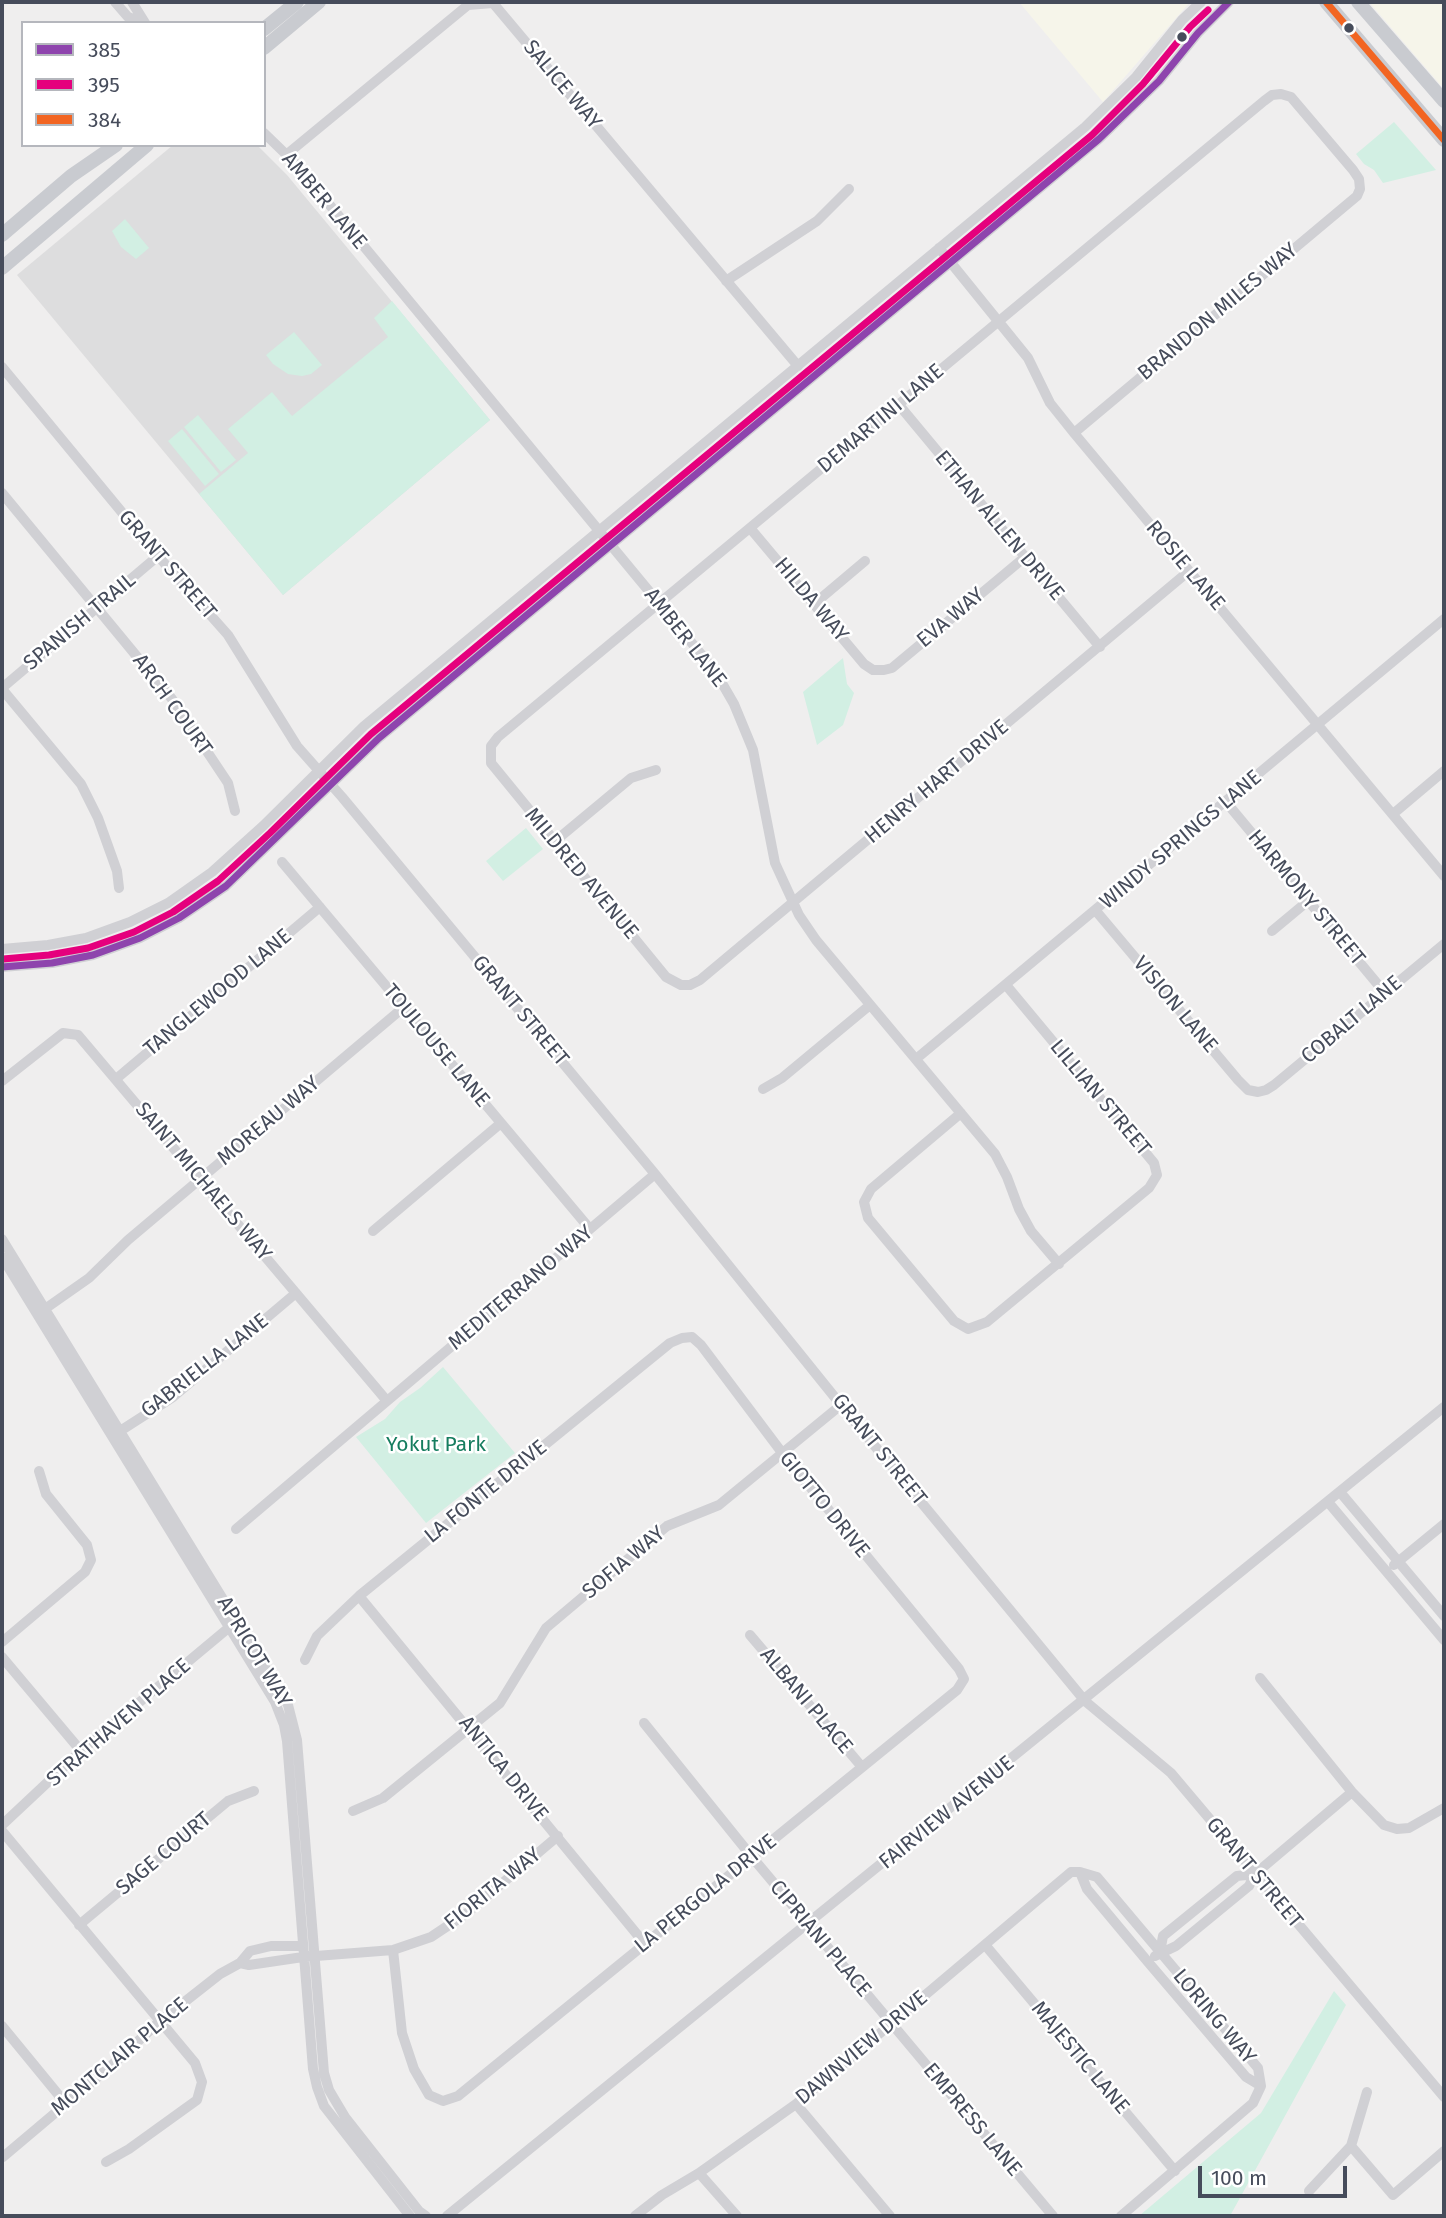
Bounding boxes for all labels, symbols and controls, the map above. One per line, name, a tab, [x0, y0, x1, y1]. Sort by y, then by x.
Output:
legend	[21, 21, 266, 147]
unlabelled marker	[1342, 21, 1356, 35]
unlabelled marker	[1175, 30, 1189, 44]
street label: SALICE WAY	[517, 35, 607, 135]
text: 385	[88, 37, 121, 63]
text: 395	[88, 72, 120, 98]
text: 384	[88, 107, 121, 133]
street label: AMBER LANE	[276, 147, 372, 255]
street label: BRANDON MILES WAY	[1133, 238, 1303, 386]
street label: DEMARTINI LANE	[813, 359, 949, 479]
street label: ETHAN ALLEN DRIVE	[929, 446, 1069, 606]
street label: GRANT STREET	[113, 505, 221, 625]
street label: ROSIE LANE	[1140, 516, 1230, 616]
street label: HILDA WAY	[769, 553, 853, 647]
street label: SPANISH TRAIL	[19, 568, 141, 676]
street label: AMBER LANE	[639, 583, 731, 693]
street label: EVA WAY	[912, 583, 990, 653]
street label: ARCH COURT	[127, 649, 217, 761]
street label: HENRY HART DRIVE	[860, 715, 1014, 849]
street label: WINDY SPRINGS LANE	[1095, 765, 1267, 915]
street label: MILDRED AVENUE	[519, 803, 643, 945]
street label: HARMONY STREET	[1242, 825, 1370, 971]
street label: TANGLEWOOD LANE	[139, 924, 297, 1062]
street label: GRANT STREET	[466, 951, 574, 1071]
street label: VISION LANE	[1127, 952, 1223, 1058]
street label: COBALT LANE	[1296, 971, 1408, 1069]
street label: TOULOUSE LANE	[377, 979, 495, 1113]
street label: LILLIAN STREET	[1044, 1035, 1156, 1161]
street label: MOREAU WAY	[213, 1071, 325, 1171]
street label: SAINT MICHAELS WAY	[129, 1098, 277, 1266]
street label: MEDITERRANO WAY	[444, 1220, 598, 1356]
street label: GABRIELLA LANE	[136, 1308, 274, 1424]
street label: GRANT STREET	[826, 1389, 932, 1511]
park label: Yokut Park	[386, 1432, 486, 1458]
street label: LA FONTE DRIVE	[420, 1435, 552, 1549]
street label: GIOTTO DRIVE	[773, 1447, 875, 1563]
street label: SOFIA WAY	[578, 1521, 670, 1605]
street label: APRICOT WAY	[211, 1592, 297, 1712]
street label: ALBANI PLACE	[754, 1643, 858, 1759]
street label: STRATHAVEN PLACE	[42, 1654, 196, 1792]
street label: ANTICA DRIVE	[453, 1711, 553, 1827]
street label: FAIRVIEW AVENUE	[874, 1751, 1020, 1875]
street label: SAGE COURT	[111, 1807, 217, 1901]
street label: GRANT STREET	[1200, 1813, 1308, 1933]
street label: LA PERGOLA DRIVE	[630, 1829, 782, 1959]
street label: FIORITA WAY	[440, 1842, 546, 1936]
street label: CIPRIANI PLACE	[764, 1875, 876, 2003]
street label: LORING WAY	[1167, 1964, 1261, 2070]
street label: DAWNVIEW DRIVE	[791, 1986, 933, 2110]
street label: MONTCLAIR PLACE	[46, 1992, 194, 2122]
street label: MAJESTIC LANE	[1026, 1997, 1134, 2119]
street label: EMPRESS LANE	[917, 2058, 1027, 2182]
scale bar	[1201, 2152, 1350, 2196]
text: 100 m	[1211, 2165, 1267, 2191]

